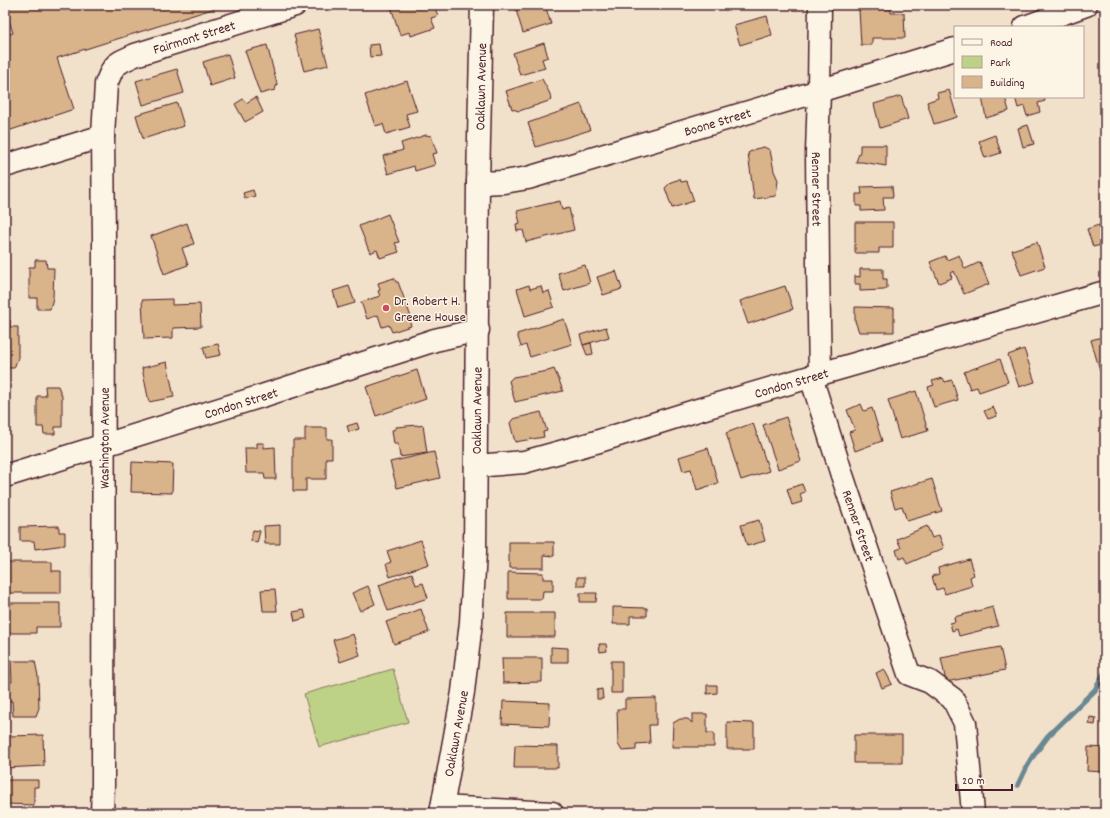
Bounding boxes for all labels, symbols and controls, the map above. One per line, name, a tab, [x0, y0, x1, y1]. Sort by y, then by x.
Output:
street label: Fairmont Street	[151, 16, 238, 61]
legend	[954, 26, 1084, 98]
text: Road	[990, 35, 1012, 52]
street label: Oaklawn Avenue	[471, 43, 493, 131]
text: Park	[990, 55, 1011, 72]
text: Building	[990, 75, 1025, 92]
street label: Boone Street	[682, 104, 754, 143]
street label: Renner Street	[805, 152, 826, 226]
place label: Dr. Robert H. Greene House	[394, 292, 466, 328]
marker: Dr. Robert H. Greene House	[381, 303, 391, 313]
street label: Condon Street	[752, 364, 831, 405]
street label: Oaklawn Avenue	[468, 367, 489, 454]
street label: Condon Street	[202, 383, 281, 425]
street label: Washington Avenue	[96, 387, 116, 489]
street label: Renner Street	[836, 488, 878, 565]
street label: Oaklawn Avenue	[440, 689, 475, 778]
scale bar	[956, 766, 1012, 792]
text: 20 m	[962, 773, 985, 790]

